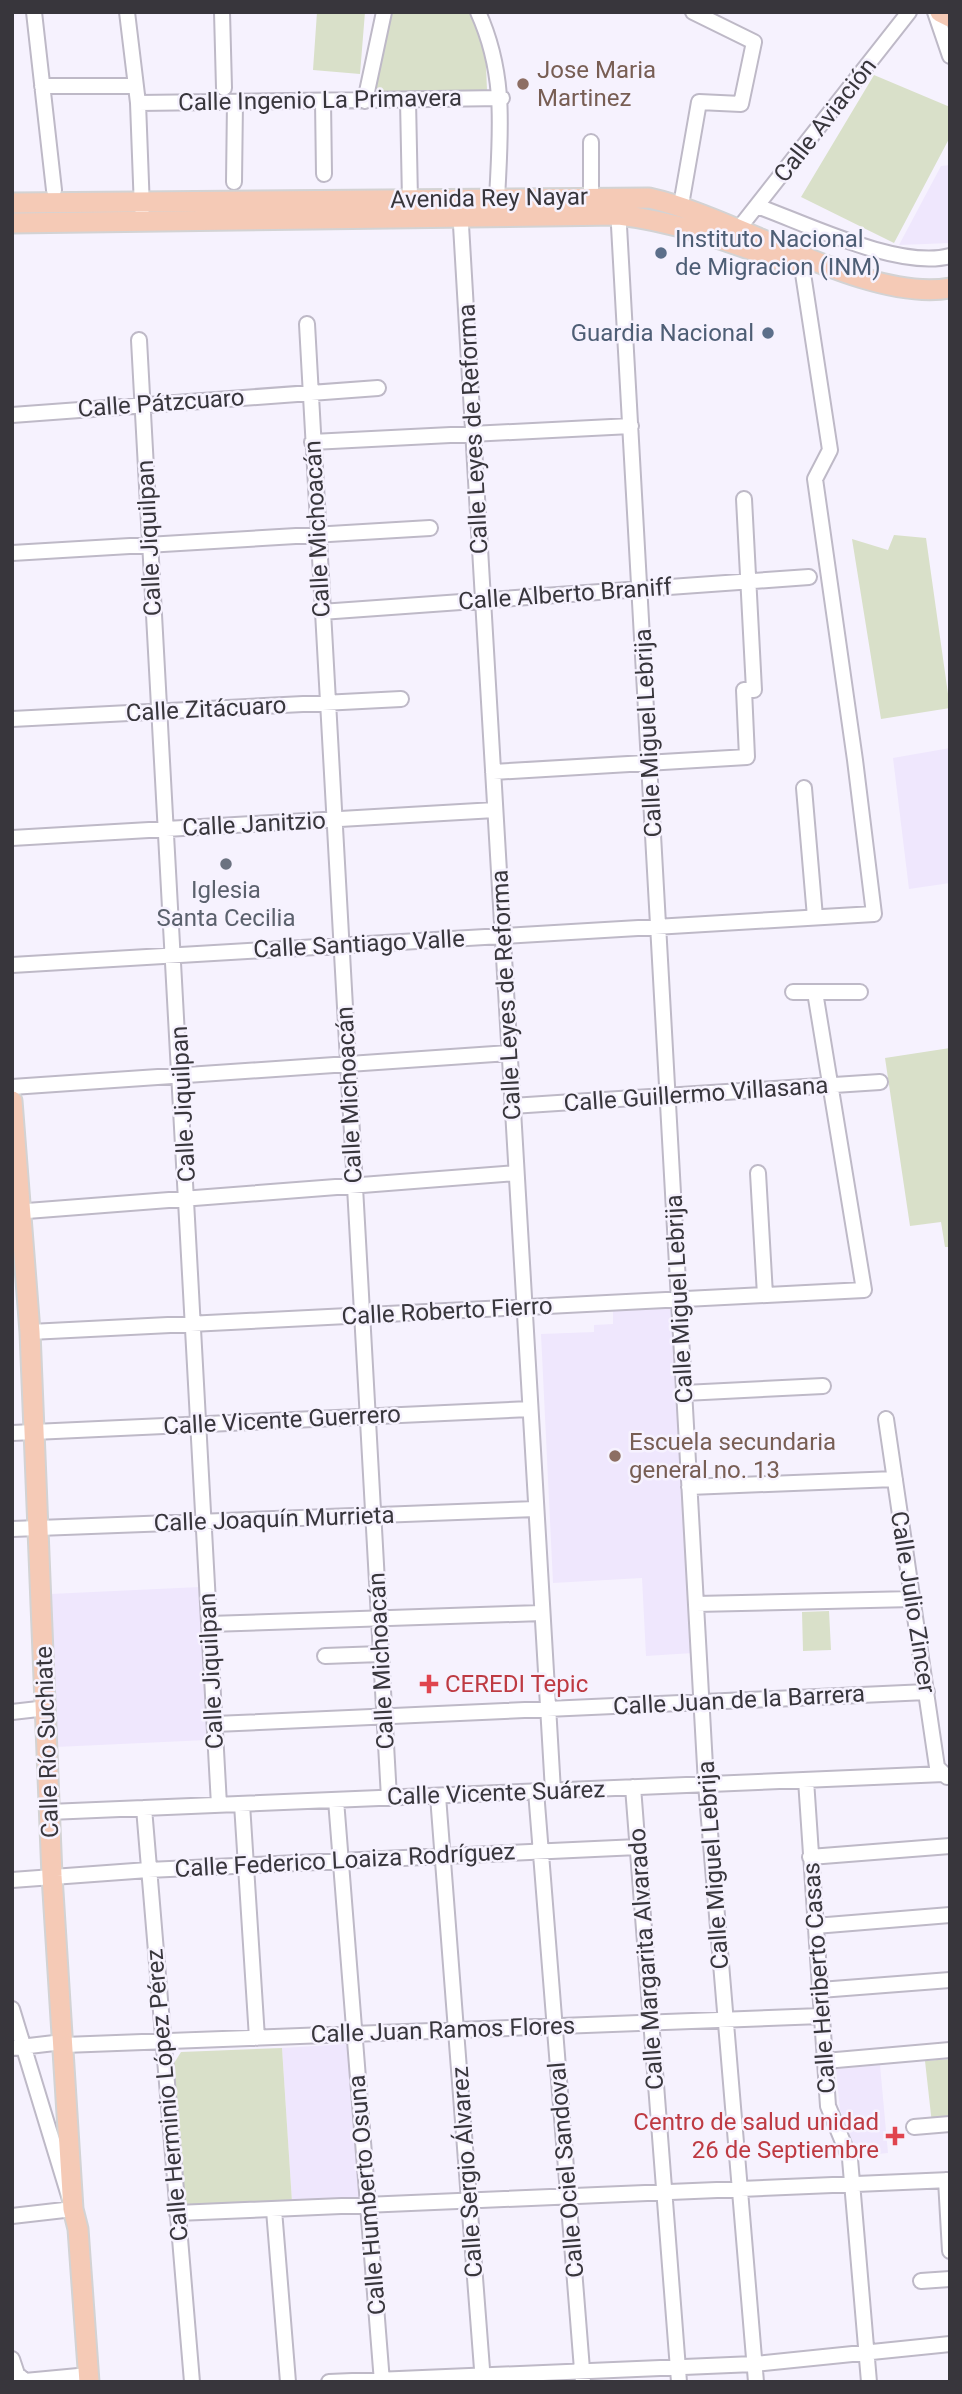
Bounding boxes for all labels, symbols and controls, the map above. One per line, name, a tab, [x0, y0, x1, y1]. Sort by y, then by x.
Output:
street label: Calle Aviación	[768, 52, 882, 188]
place label: Jose Maria Martinez	[537, 56, 656, 112]
marker: Jose Maria Martinez	[515, 76, 531, 92]
street label: Calle Ingenio La Primavera	[178, 84, 462, 116]
street label: Avenida Rey Nayar	[390, 182, 588, 214]
place label: Instituto Nacional de Migracion (INM)	[675, 225, 881, 281]
marker: Instituto Nacional de Migracion (INM)	[653, 245, 669, 261]
street label: Calle Leyes de Reforma	[452, 303, 494, 555]
place label: Guardia Nacional	[571, 319, 754, 347]
marker: Guardia Nacional	[760, 325, 776, 341]
street label: Calle Pátzcuaro	[77, 383, 245, 423]
street label: Calle Michoacán	[298, 440, 336, 618]
street label: Calle Jiquilpan	[131, 459, 167, 617]
street label: Calle Alberto Braniff	[457, 573, 673, 615]
street label: Calle Miguel Lebrija	[629, 628, 667, 838]
street label: Calle Zitácuaro	[125, 691, 287, 727]
street label: Calle Janitzio	[182, 806, 326, 842]
marker: Iglesia Santa Cecilia	[218, 856, 234, 872]
street label: Calle Leyes de Reforma	[485, 869, 527, 1121]
place label: Iglesia Santa Cecilia	[157, 876, 295, 932]
street label: Calle Santiago Valle	[253, 924, 465, 964]
street label: Calle Michoacán	[330, 1006, 368, 1184]
street label: Calle Jiquilpan	[165, 1025, 201, 1183]
street label: Calle Guillermo Villasana	[563, 1071, 829, 1117]
street label: Calle Miguel Lebrija	[660, 1194, 698, 1404]
street label: Calle Roberto Fierro	[341, 1291, 553, 1331]
street label: Calle Vicente Guerrero	[162, 1400, 402, 1440]
place label: Escuela secundaria general no. 13	[629, 1428, 836, 1484]
marker: Escuela secundaria general no. 13	[607, 1448, 623, 1464]
street label: Calle Joaquín Murrieta	[153, 1501, 395, 1537]
street label: Calle Julio Zincer	[885, 1509, 941, 1695]
street label: Calle Michoacán	[362, 1572, 400, 1750]
street label: Calle Jiquilpan	[193, 1592, 229, 1750]
street label: Calle Río Suchiate	[30, 1645, 64, 1839]
place label: CEREDI Tepic	[445, 1670, 588, 1698]
marker: CEREDI Tepic	[419, 1674, 439, 1694]
street label: Calle Juan de la Barrera	[612, 1679, 866, 1721]
street label: Calle Miguel Lebrija	[692, 1760, 734, 1970]
street label: Calle Vicente Suárez	[386, 1775, 606, 1811]
street label: Calle Margarita Alvarado	[623, 1827, 669, 2091]
street label: Calle Federico Loaiza Rodríguez	[174, 1837, 516, 1883]
street label: Calle Heriberto Casas	[797, 1862, 841, 2094]
street label: Calle Herminio López Pérez	[140, 1947, 194, 2242]
street label: Calle Juan Ramos Flores	[310, 2011, 576, 2049]
street label: Calle Ociel Sandoval	[543, 2061, 589, 2279]
street label: Calle Sergio Álvarez	[446, 2065, 488, 2278]
street label: Calle Humberto Osuna	[343, 2074, 391, 2316]
place label: Centro de salud unidad 26 de Septiembre	[633, 2108, 879, 2164]
marker: Centro de salud unidad 26 de Septiembre	[885, 2126, 905, 2146]

